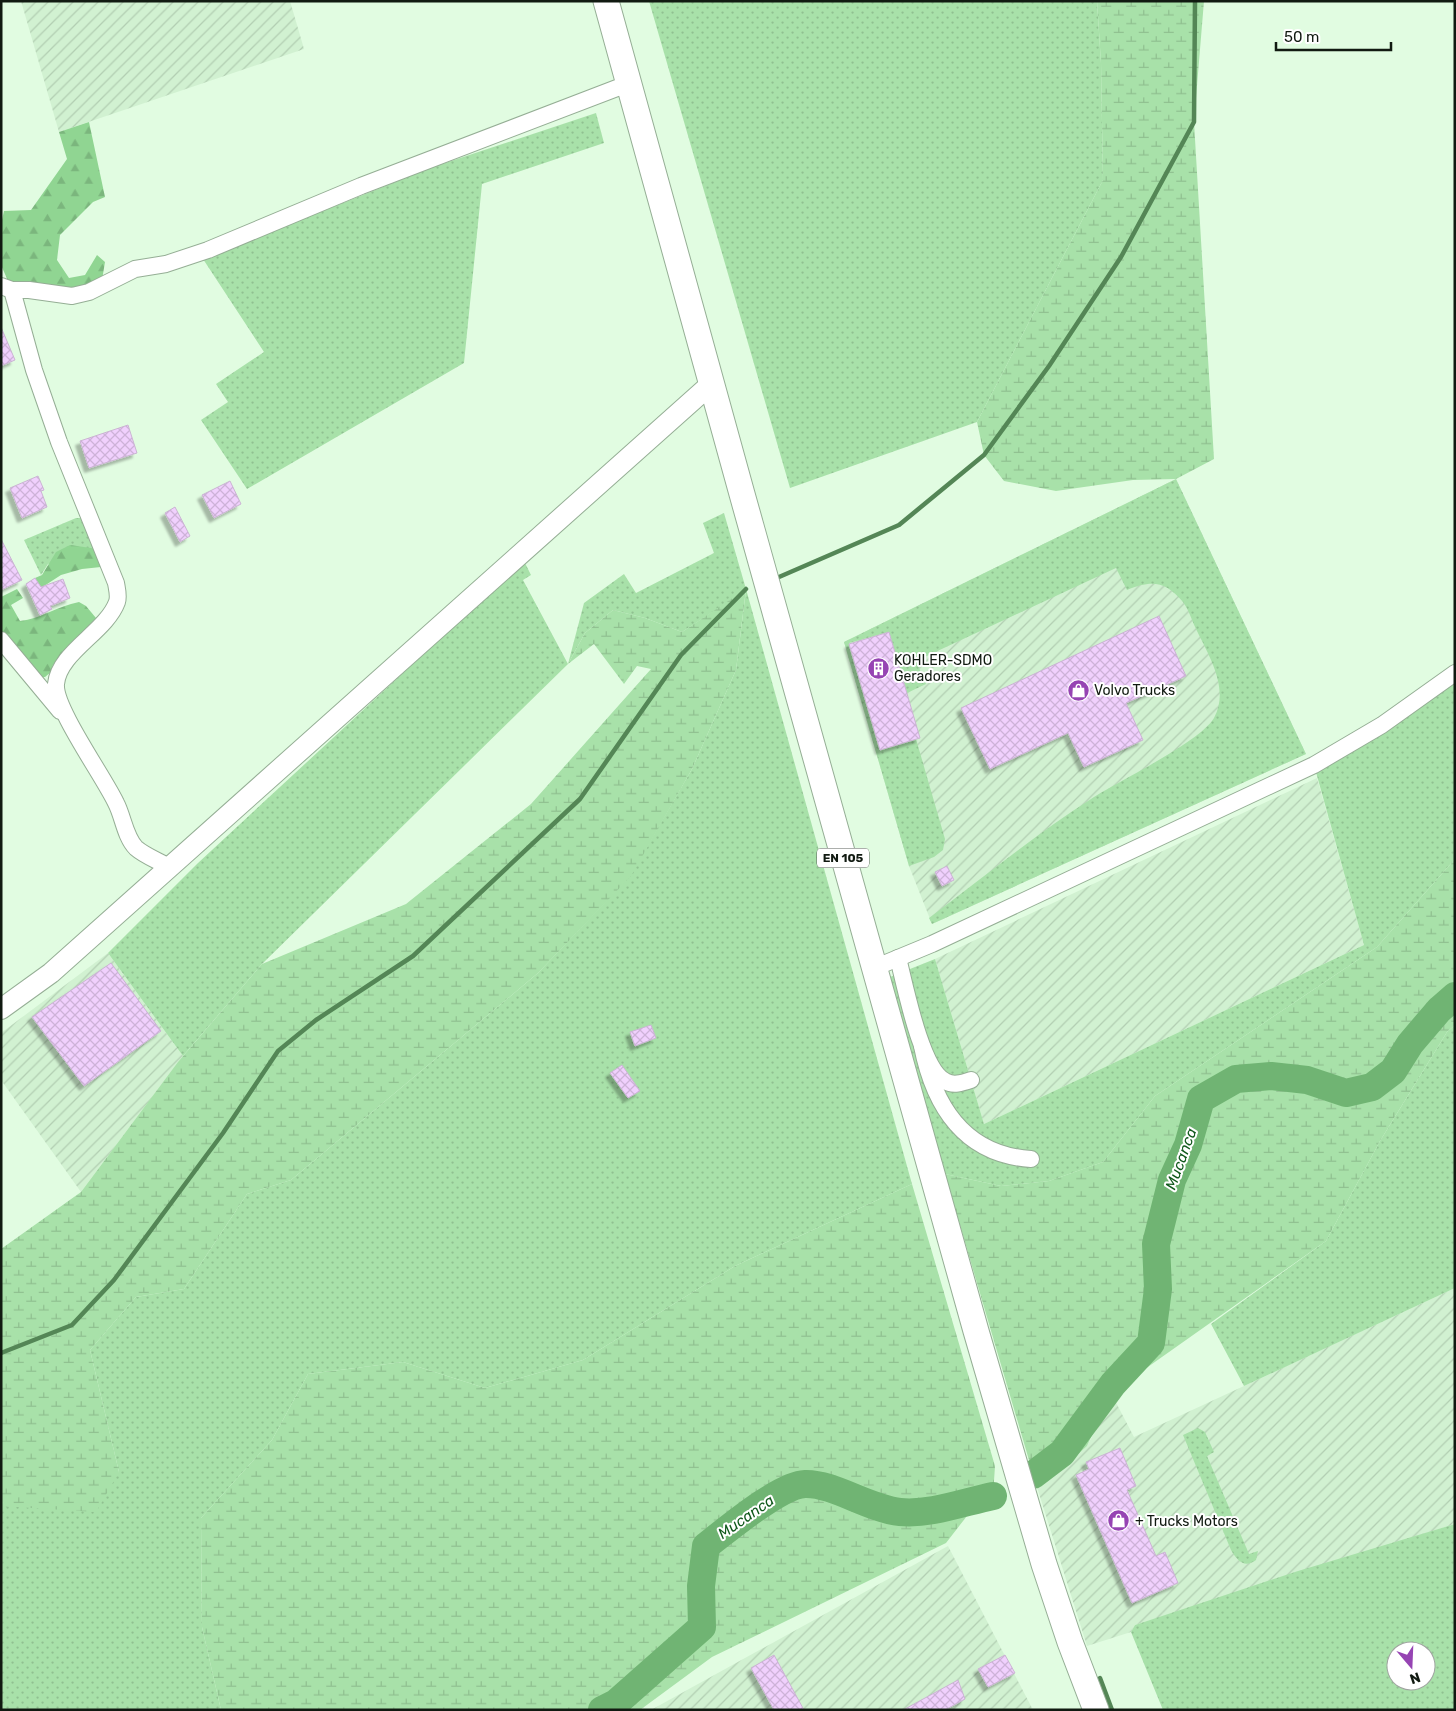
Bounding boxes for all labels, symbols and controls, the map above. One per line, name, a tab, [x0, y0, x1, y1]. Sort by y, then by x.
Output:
scale bar	[1276, 20, 1391, 52]
text: 50 m	[1284, 28, 1319, 46]
place label: KOHLER-SDMO Geradores	[894, 652, 992, 685]
building icon: KOHLER-SDMO Geradores	[866, 656, 890, 680]
shop icon: Volvo Trucks	[1066, 678, 1090, 702]
place label: Volvo Trucks	[1094, 682, 1175, 699]
road number: EN 105	[817, 848, 869, 868]
water label: Mucanca	[1162, 1126, 1201, 1192]
water label: Mucanca	[715, 1491, 778, 1543]
shop icon: + Trucks Motors	[1107, 1509, 1131, 1533]
place label: + Trucks Motors	[1135, 1513, 1238, 1530]
north arrow	[1386, 1641, 1436, 1691]
text: N	[1408, 1668, 1423, 1687]

